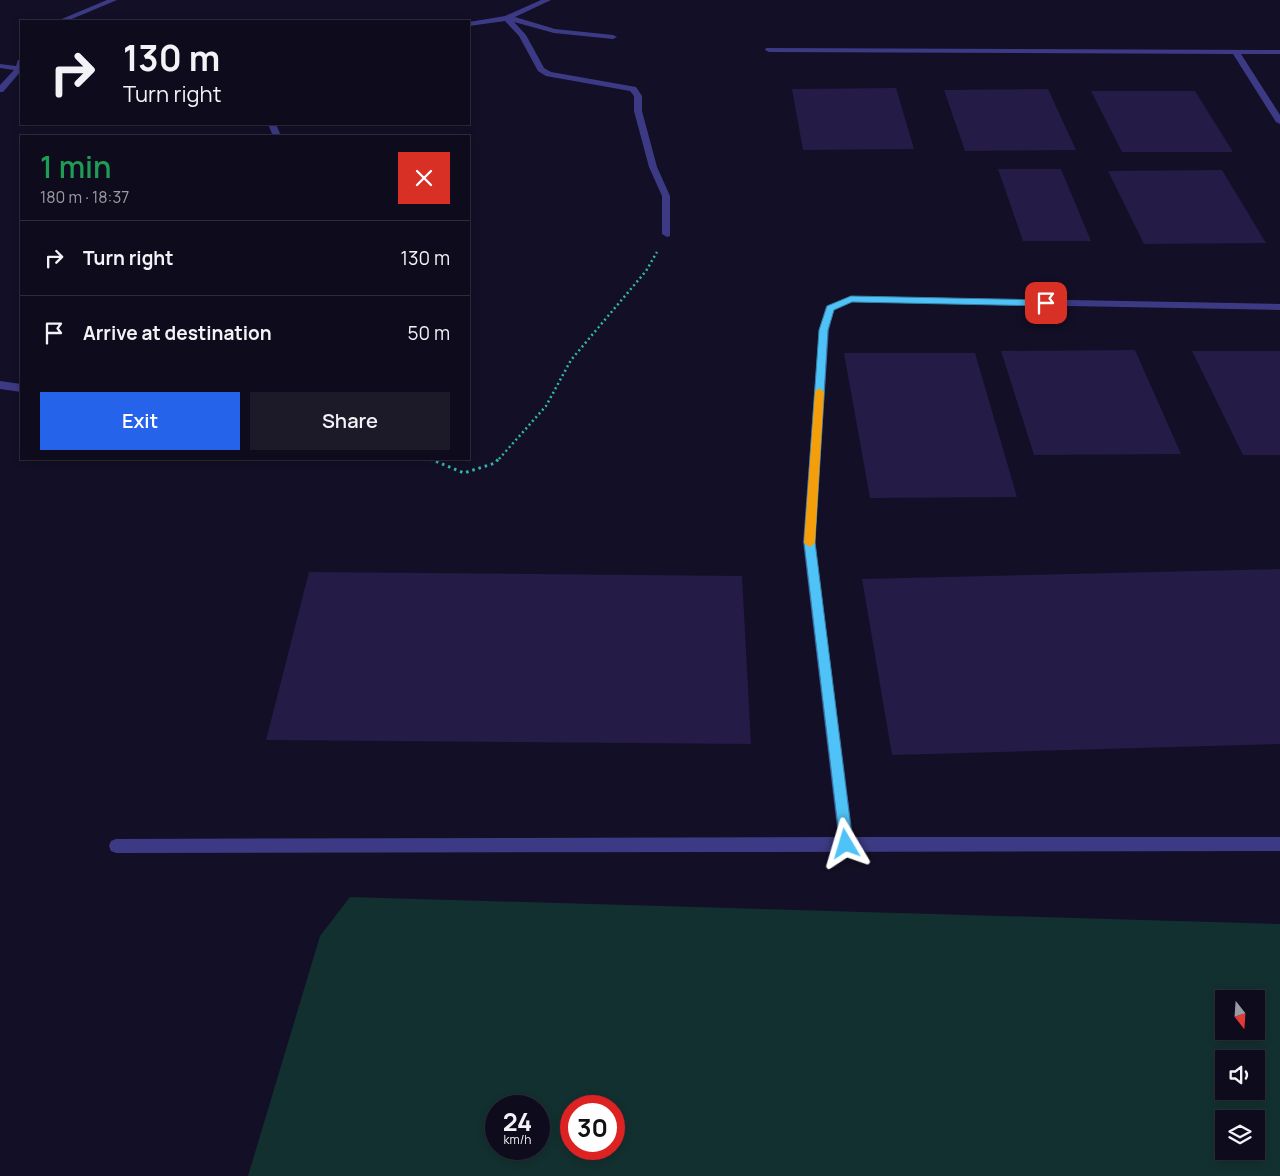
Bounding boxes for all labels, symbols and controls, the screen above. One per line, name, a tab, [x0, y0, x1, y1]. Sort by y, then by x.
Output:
text: 130 m	[123, 34, 220, 82]
icon: right	[40, 40, 105, 105]
text: Turn right	[123, 79, 221, 109]
text: 1 min	[40, 146, 112, 187]
button: close	[398, 152, 450, 204]
text: 180 m · 18:37	[40, 186, 129, 208]
icon: right	[40, 244, 68, 272]
text: Turn right	[83, 245, 173, 271]
text: 130 m	[401, 245, 450, 271]
pin	[1025, 282, 1067, 324]
icon: arrive	[1032, 289, 1060, 317]
icon: arrive	[40, 319, 68, 347]
text: Arrive at destination	[83, 320, 272, 346]
text: 50 m	[408, 320, 450, 346]
button: Exit	[40, 392, 240, 450]
button: Share	[250, 392, 450, 450]
position arrow	[819, 817, 871, 869]
north arrow	[1215, 990, 1265, 1040]
map controls	[1215, 990, 1265, 1160]
button: sound	[1215, 1050, 1265, 1100]
speed limit sign: 30	[560, 1095, 625, 1160]
text: 24	[503, 1104, 532, 1139]
button: layers	[1215, 1110, 1265, 1160]
text: km/h	[504, 1131, 531, 1148]

